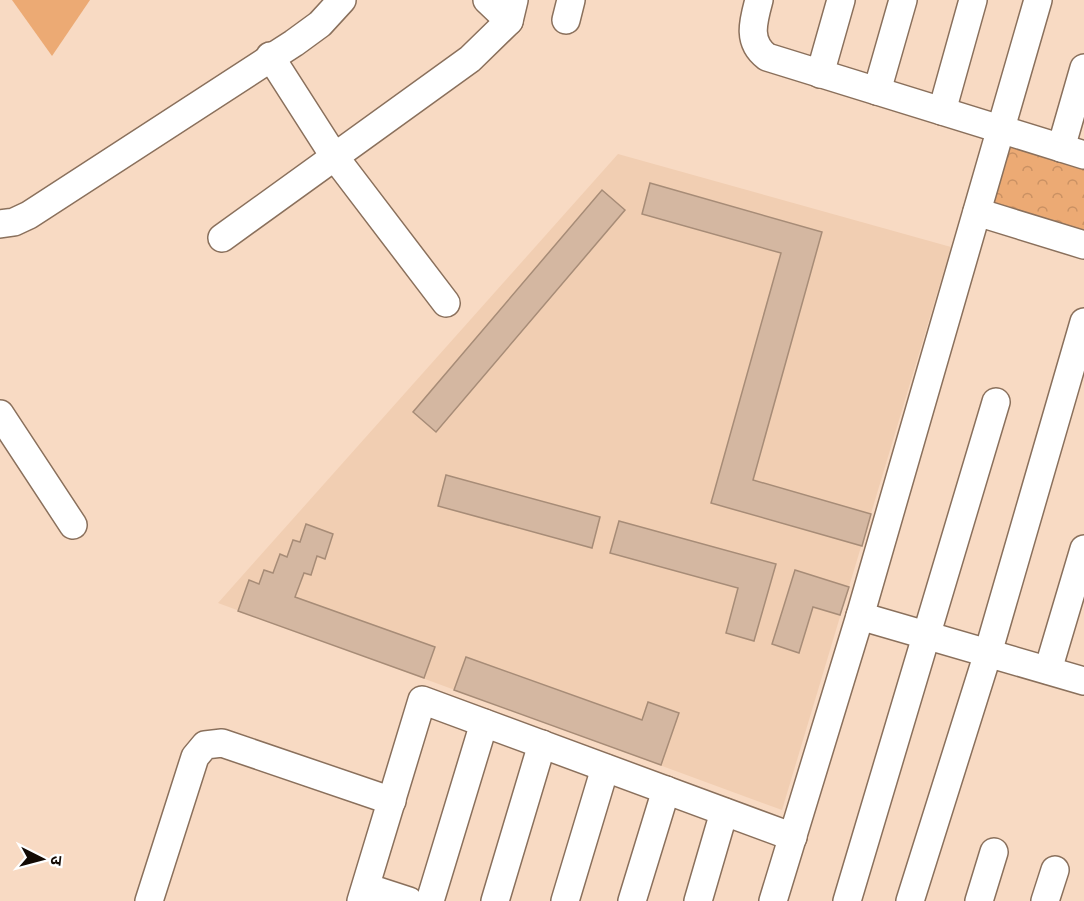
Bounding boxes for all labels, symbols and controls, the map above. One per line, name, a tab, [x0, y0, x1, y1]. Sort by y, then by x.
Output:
north arrow	[12, 829, 72, 889]
text: उ	[46, 855, 66, 867]

